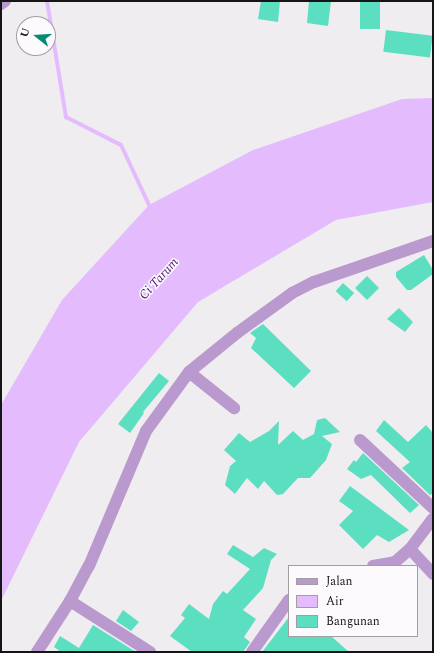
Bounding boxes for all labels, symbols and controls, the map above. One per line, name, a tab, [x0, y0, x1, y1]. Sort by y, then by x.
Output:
north arrow	[16, 16, 56, 56]
text: U	[16, 26, 34, 40]
water label: Ci Tarum	[136, 255, 182, 303]
legend	[288, 565, 418, 637]
text: Jalan	[326, 572, 353, 591]
text: Air	[326, 592, 344, 611]
text: Bangunan	[326, 612, 380, 631]

